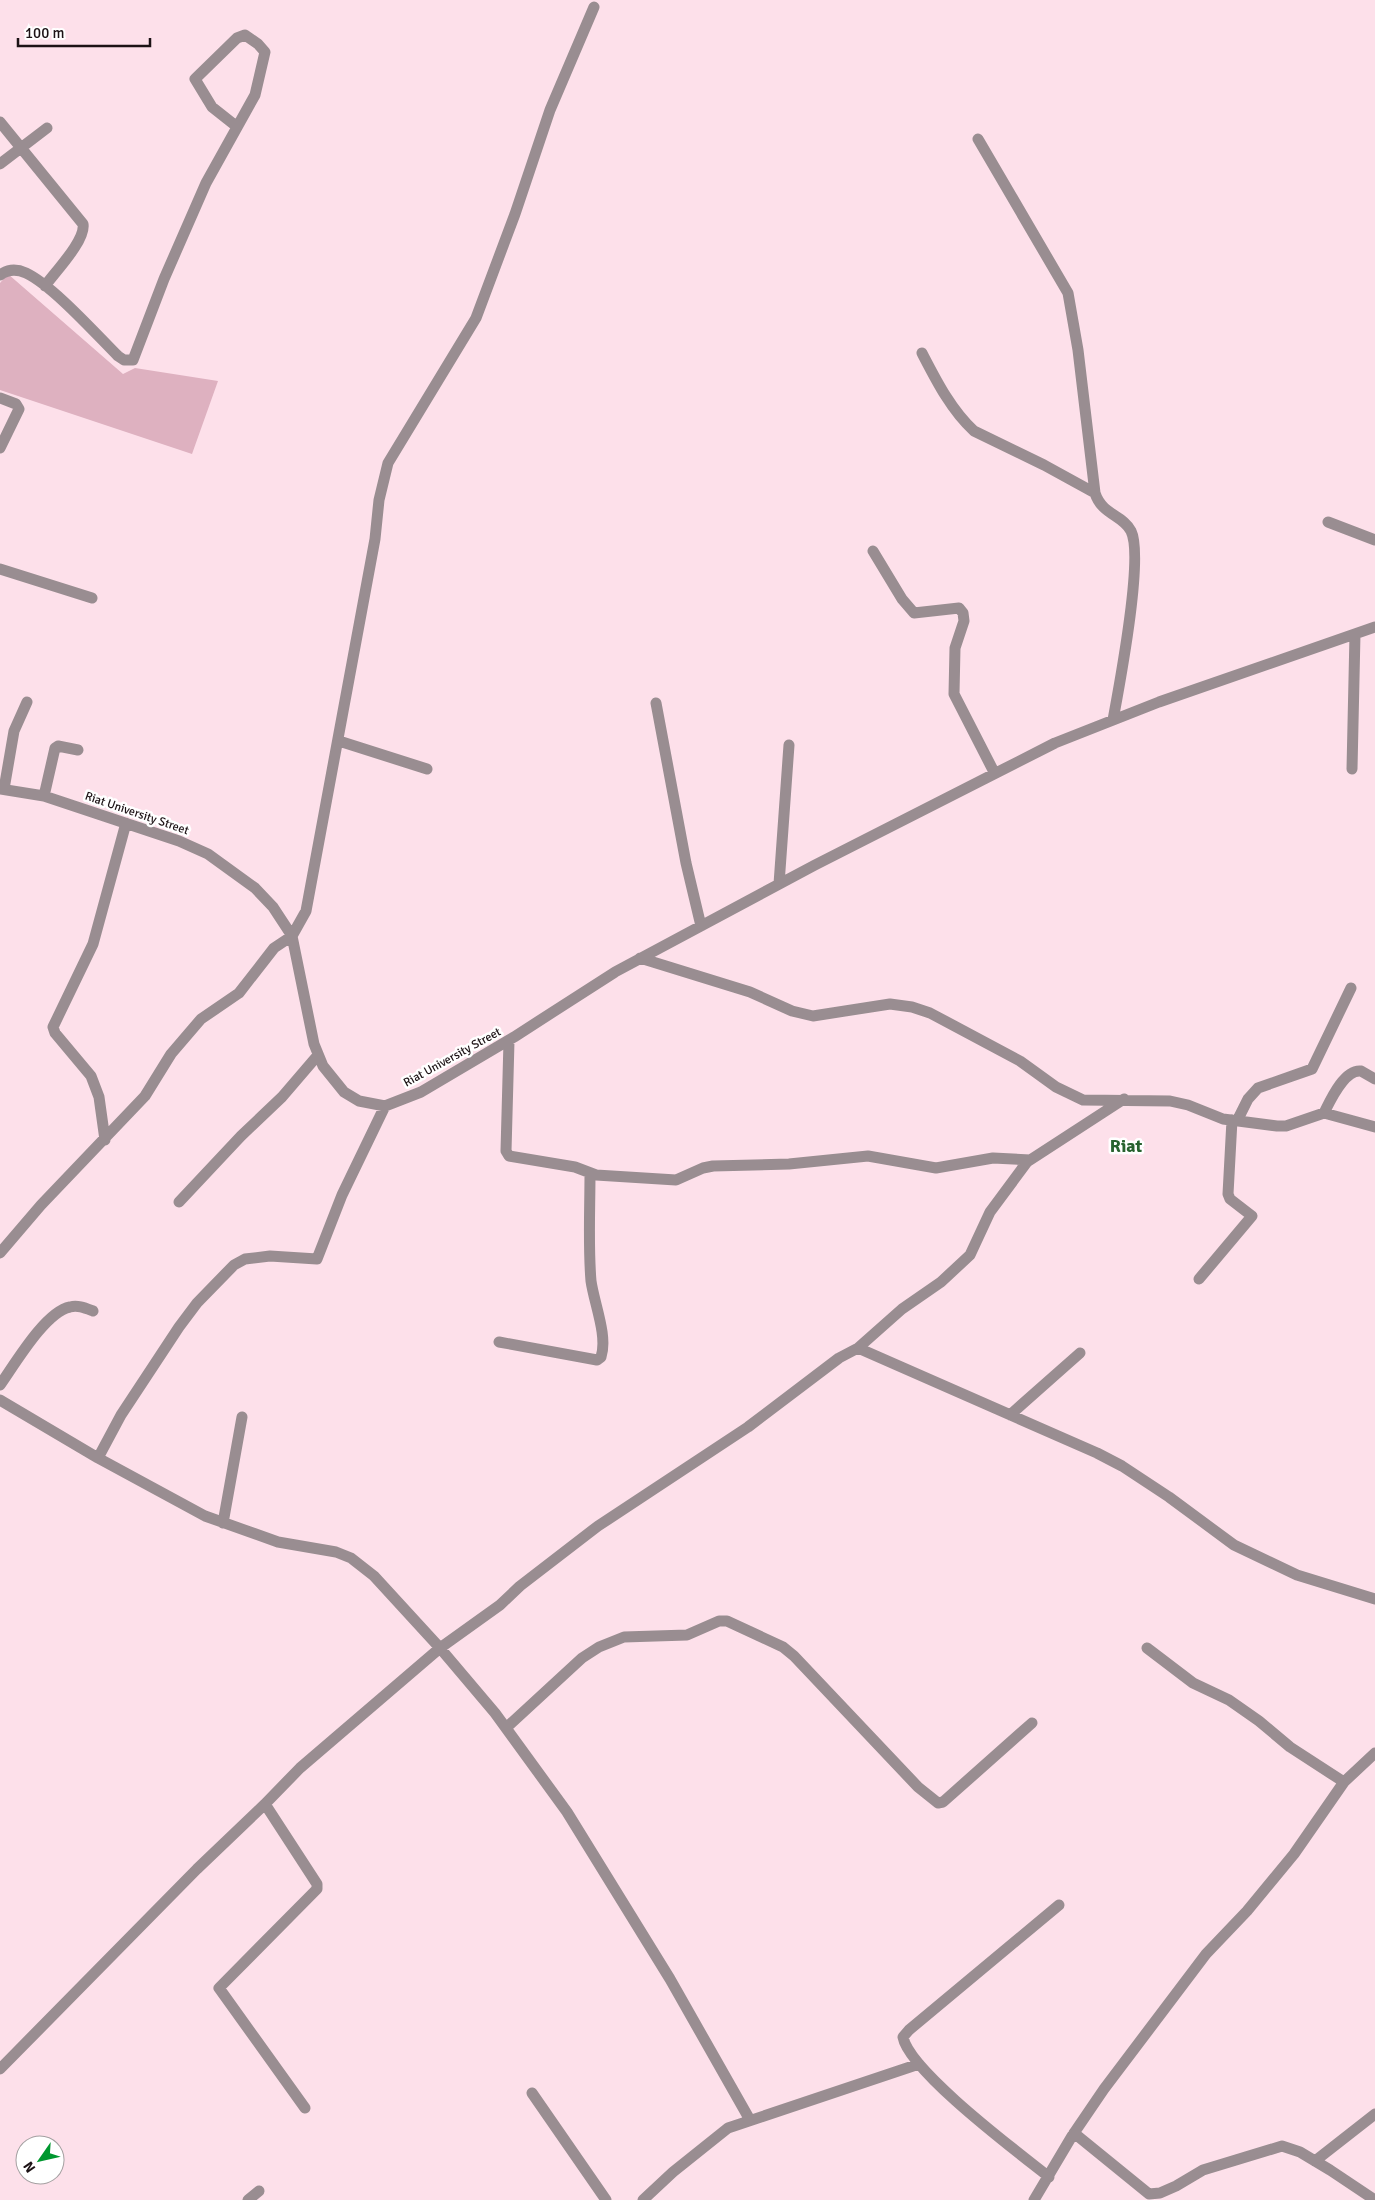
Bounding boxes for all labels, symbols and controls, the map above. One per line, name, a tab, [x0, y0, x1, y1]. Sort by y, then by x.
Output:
scale bar	[18, 15, 150, 47]
text: 100 m	[25, 24, 65, 42]
street label: Riat University Street	[83, 789, 191, 838]
street label: Riat University Street	[401, 1024, 504, 1090]
district label: Riat	[1110, 1135, 1142, 1157]
north arrow	[15, 2135, 65, 2185]
text: N	[20, 2158, 39, 2176]

